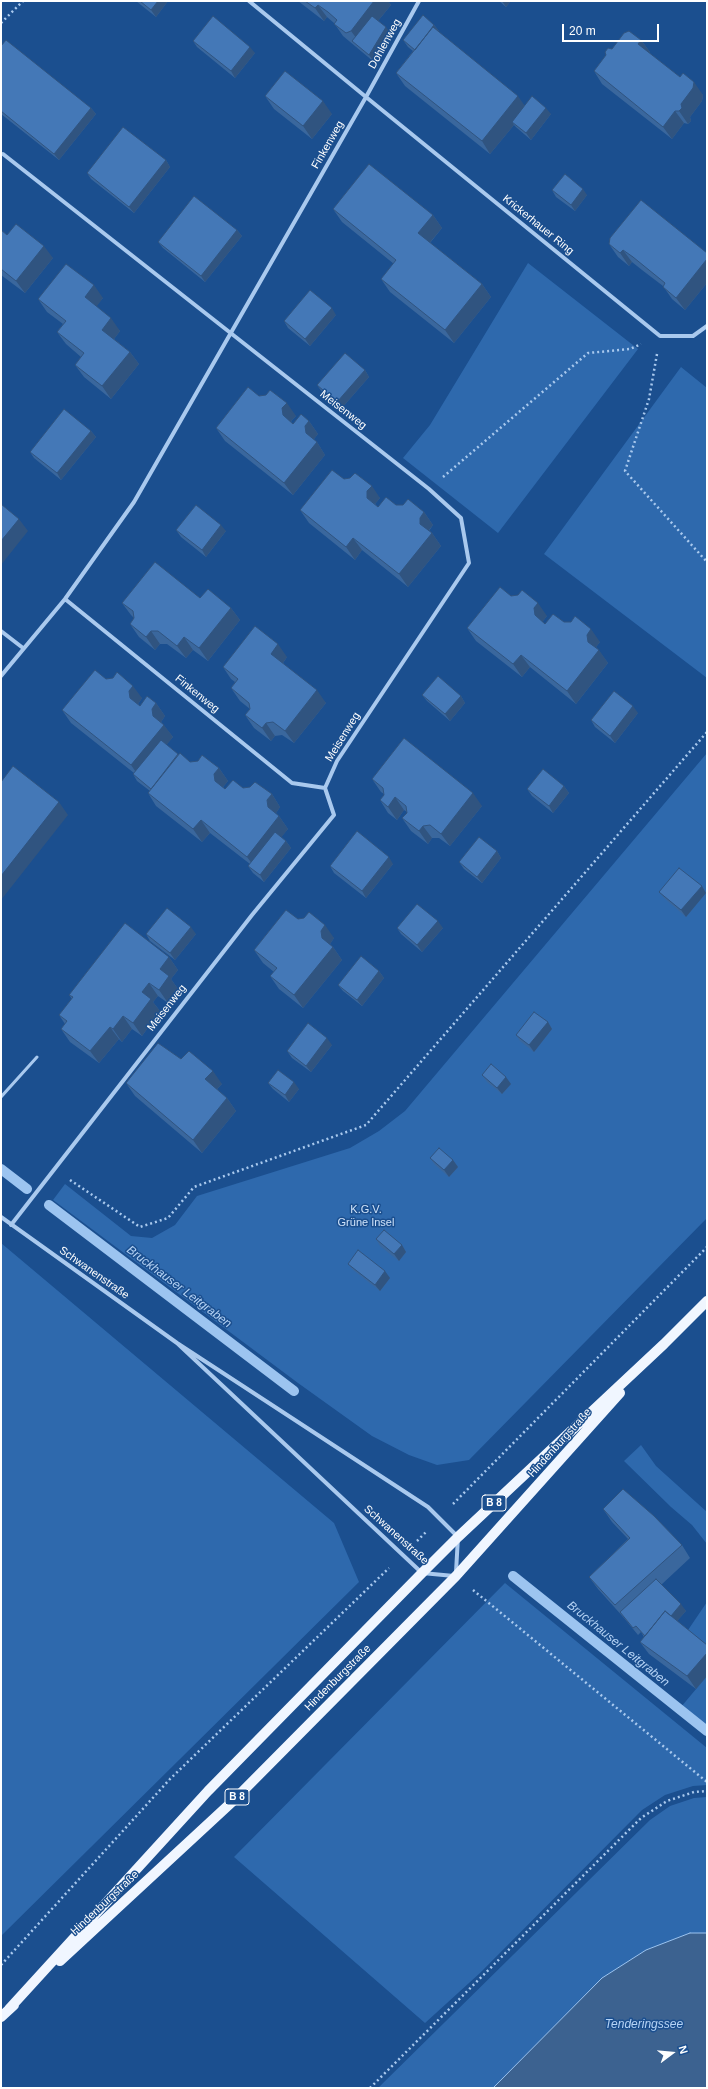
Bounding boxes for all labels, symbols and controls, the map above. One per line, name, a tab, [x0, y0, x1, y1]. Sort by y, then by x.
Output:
scale bar	[564, 16, 661, 42]
street label: Dohlenweg	[366, 17, 404, 71]
text: 20 m	[569, 24, 596, 38]
street label: Finkenweg	[309, 119, 347, 171]
street label: Krickerhauer Ring	[500, 192, 576, 258]
street label: Meisenweg	[317, 388, 369, 432]
street label: Finkenweg	[172, 672, 222, 716]
street label: Meisenweg	[323, 710, 363, 764]
street label: Meisenweg	[145, 982, 189, 1034]
park label: K.G.V. Grüne Insel	[338, 1203, 394, 1229]
water label: Bruckhauser Leitgraben	[124, 1243, 234, 1331]
street label: Schwanenstraße	[56, 1244, 132, 1302]
street label: Hindenburgstraße	[526, 1406, 594, 1480]
road number: B 8	[482, 1495, 506, 1511]
street label: Schwanenstraße	[361, 1502, 431, 1568]
water label: Bruckhauser Leitgraben	[564, 1598, 672, 1690]
street label: Hindenburgstraße	[302, 1642, 374, 1714]
road number: B 8	[225, 1789, 249, 1805]
street label: Hindenburgstraße	[68, 1868, 142, 1938]
water label: Tenderingssee	[605, 2018, 683, 2032]
north arrow	[652, 2033, 692, 2073]
text: N	[677, 2044, 690, 2055]

